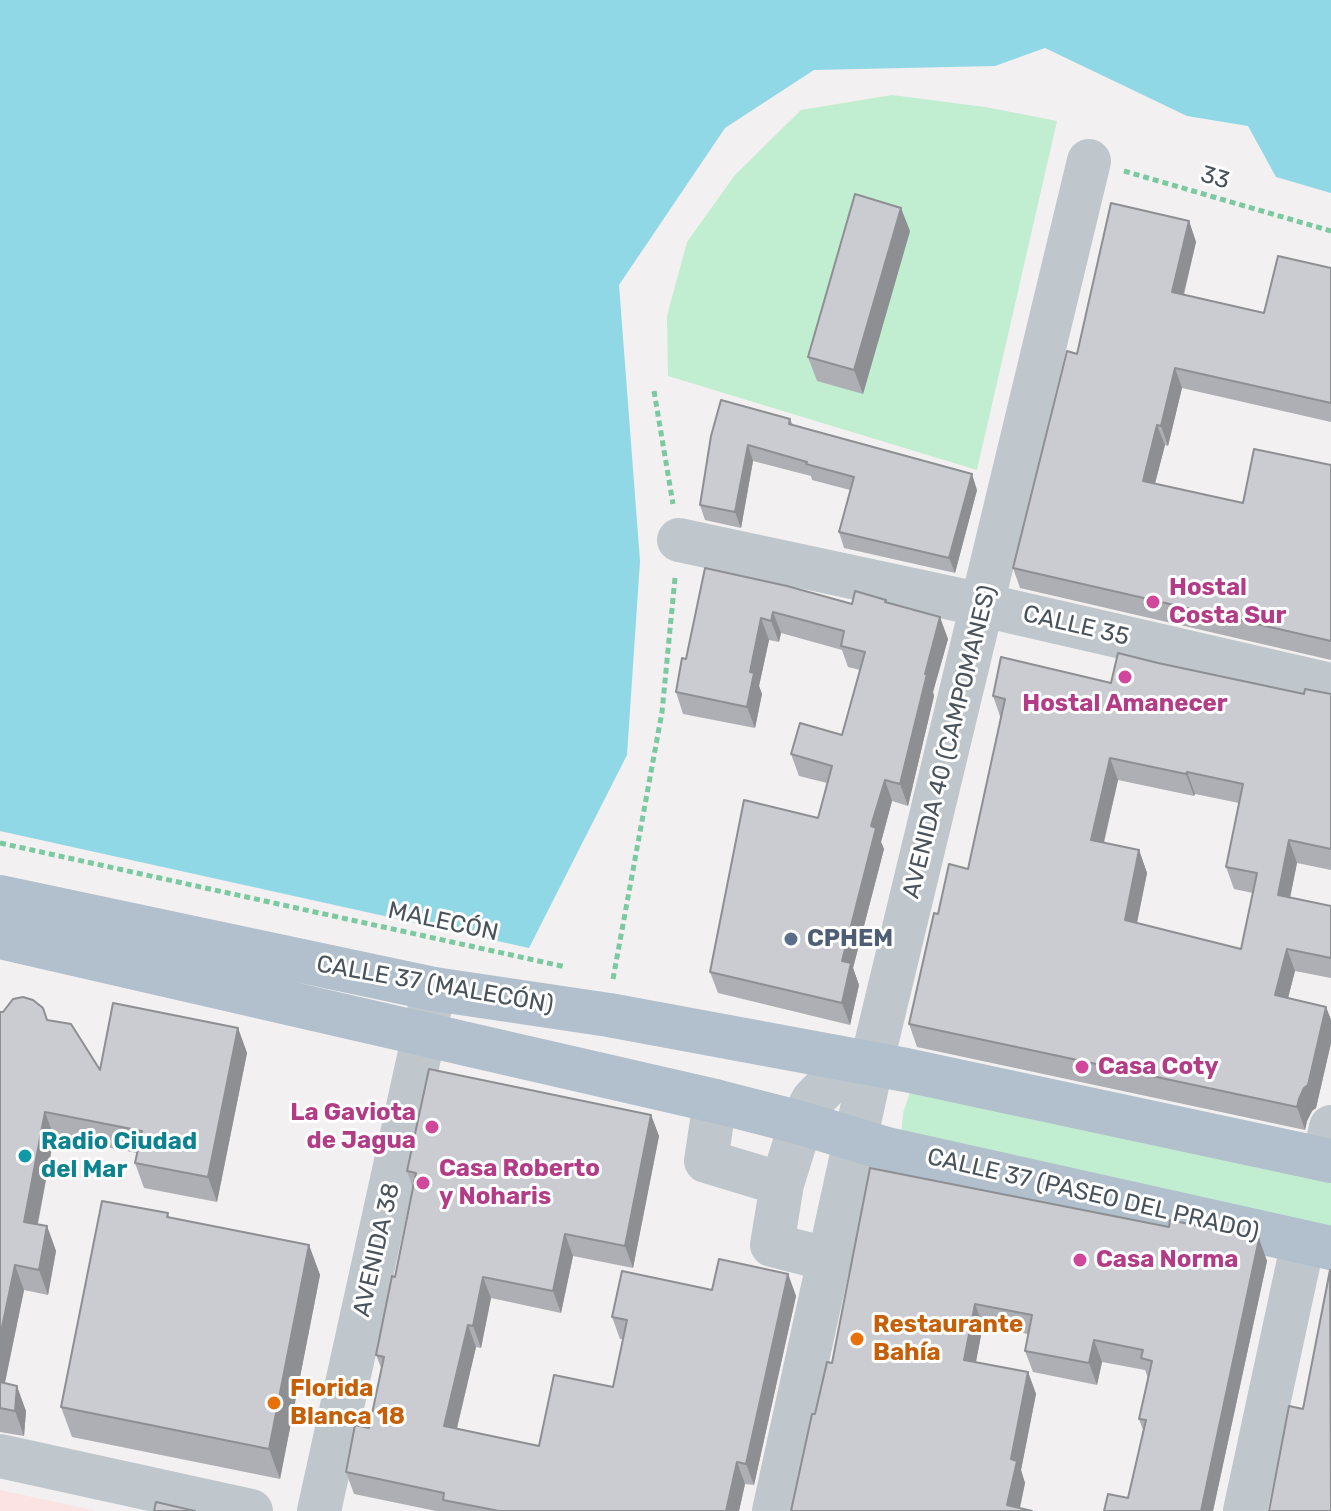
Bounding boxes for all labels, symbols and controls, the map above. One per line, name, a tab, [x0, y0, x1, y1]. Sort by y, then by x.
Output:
street label: 33	[1197, 160, 1233, 196]
place label: Hostal Costa Sur	[1169, 574, 1286, 630]
street label: AVENIDA 40 (CAMPOMANES)	[897, 583, 1003, 901]
marker: Hostal Costa Sur	[1144, 593, 1162, 611]
street label: CALLE 35	[1020, 600, 1132, 652]
marker: Hostal Amanecer	[1116, 668, 1134, 686]
place label: Hostal Amanecer	[1022, 690, 1228, 718]
street label: MALECÓN	[385, 896, 501, 948]
place label: CPHEM	[807, 925, 893, 953]
marker: CPHEM	[782, 930, 800, 948]
street label: CALLE 37 (MALECÓN)	[314, 950, 556, 1020]
place label: Casa Coty	[1098, 1053, 1219, 1081]
marker: Casa Coty	[1073, 1058, 1091, 1076]
place label: La Gaviota de Jagua	[290, 1099, 416, 1155]
marker: La Gaviota de Jagua	[423, 1118, 441, 1136]
place label: Radio Ciudad del Mar	[41, 1128, 197, 1184]
street label: CALLE 37 (PASEO DEL PRADO)	[924, 1143, 1262, 1247]
marker: Radio Ciudad del Mar	[16, 1147, 34, 1165]
place label: Casa Roberto y Noharis	[439, 1155, 600, 1211]
marker: Casa Roberto y Noharis	[414, 1174, 432, 1192]
street label: AVENIDA 38	[348, 1180, 406, 1320]
place label: Casa Norma	[1096, 1246, 1239, 1274]
marker: Casa Norma	[1071, 1251, 1089, 1269]
place label: Restaurante Bahía	[873, 1311, 1023, 1367]
marker: Restaurante Bahía	[848, 1330, 866, 1348]
place label: Florida Blanca 18	[290, 1375, 405, 1431]
marker: Florida Blanca 18	[265, 1394, 283, 1412]

